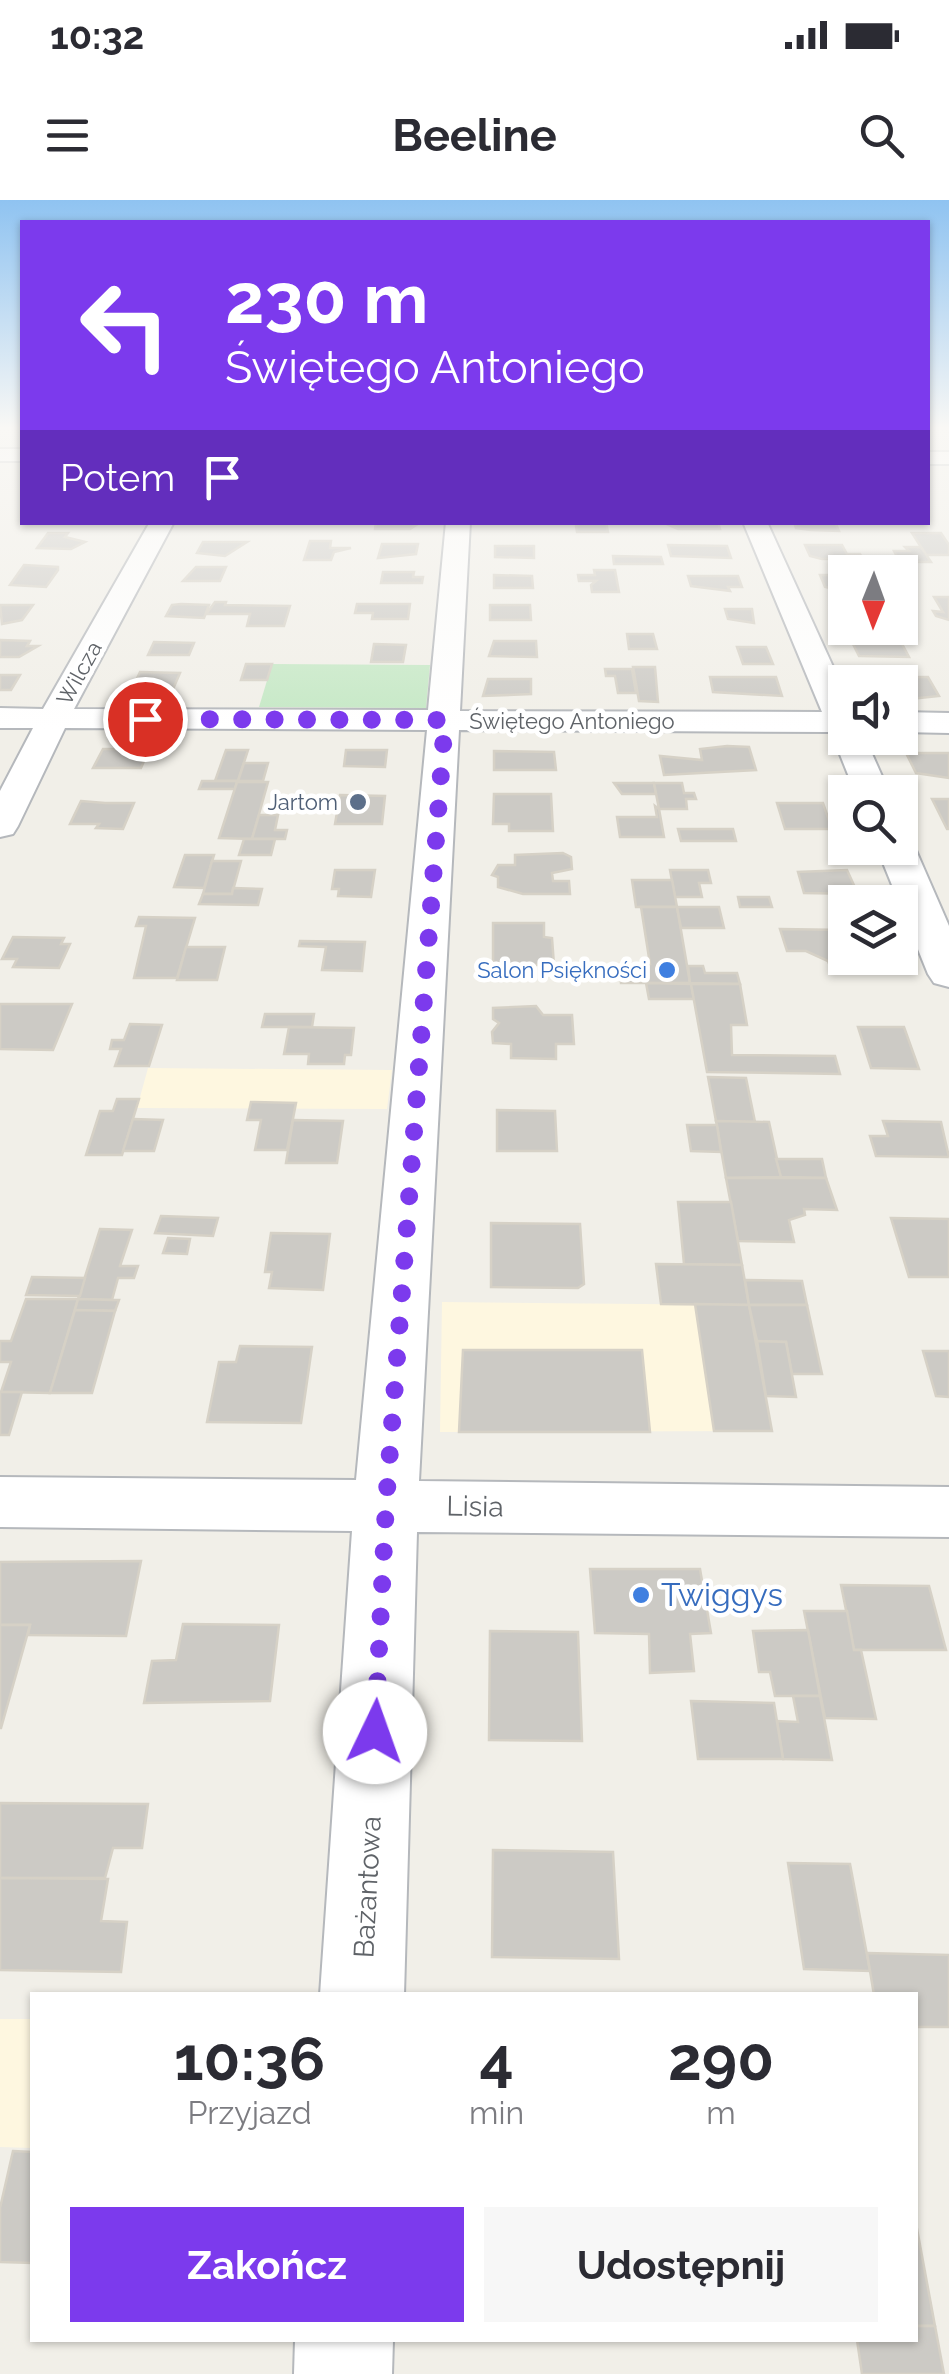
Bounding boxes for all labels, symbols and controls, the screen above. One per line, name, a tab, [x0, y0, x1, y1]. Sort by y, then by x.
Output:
text: 10:32	[50, 13, 144, 58]
icon: menu	[40, 108, 95, 163]
icon: search	[854, 108, 909, 163]
text: Beeline	[392, 109, 557, 162]
text: 230 m	[225, 257, 429, 339]
icon: left	[60, 260, 190, 390]
text: Świętego Antoniego	[225, 341, 645, 394]
icon: arrive	[195, 450, 250, 505]
text: Potem	[60, 455, 175, 500]
north arrow	[828, 555, 918, 645]
map controls	[828, 555, 918, 975]
street label: Wilcza	[51, 637, 107, 709]
button: sound	[828, 665, 918, 755]
pin	[103, 677, 188, 762]
icon: arrive	[118, 692, 173, 747]
street label: Świętego Antoniego	[469, 707, 675, 734]
button: search	[828, 775, 918, 865]
place label: Jartom	[267, 789, 338, 815]
marker: Jartom	[347, 791, 369, 813]
button: layers	[828, 885, 918, 975]
place label: Salon Psiękności	[477, 957, 647, 983]
marker: Salon Psiękności	[656, 959, 678, 981]
street label: Lisia	[446, 1490, 504, 1523]
place label: Twiggys	[661, 1576, 783, 1613]
marker: Twiggys	[630, 1584, 652, 1606]
position arrow	[323, 1680, 427, 1784]
street label: Bażantowa	[347, 1815, 388, 1959]
text: 10:36	[174, 2024, 325, 2094]
text: 4	[479, 2024, 514, 2094]
text: 290	[668, 2024, 774, 2094]
text: Przyjazd	[187, 2094, 312, 2131]
text: min	[469, 2094, 524, 2131]
text: m	[706, 2094, 736, 2131]
button: Zakończ	[70, 2207, 464, 2322]
button: Udostępnij	[484, 2207, 878, 2322]

